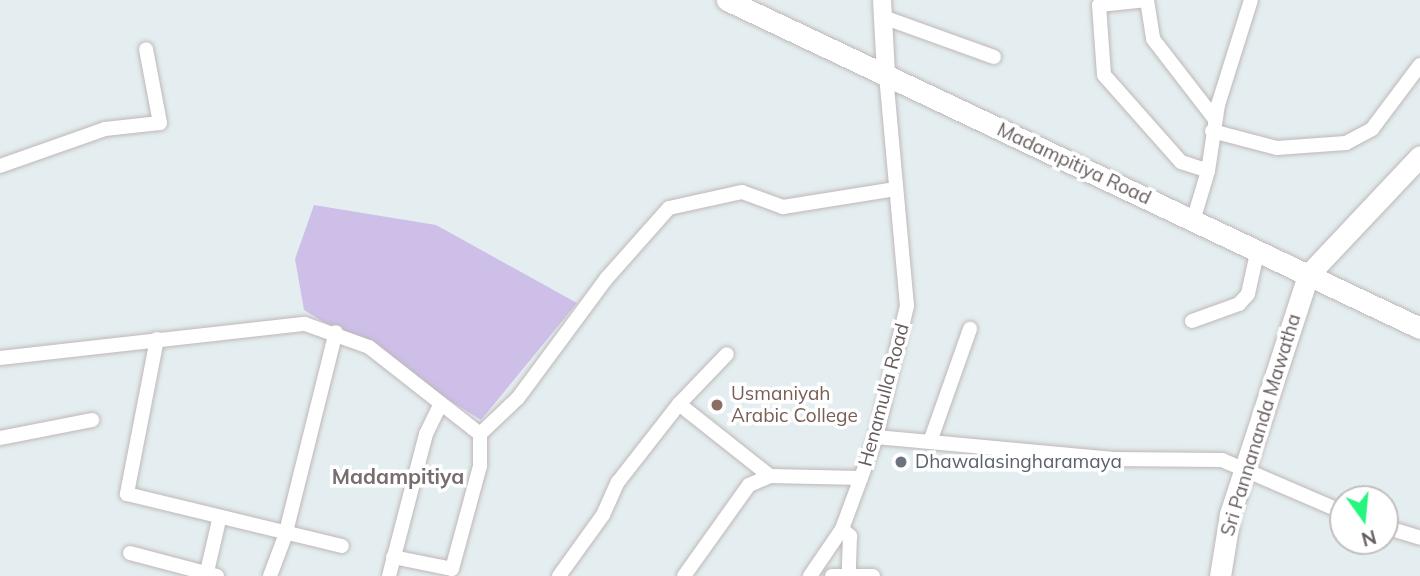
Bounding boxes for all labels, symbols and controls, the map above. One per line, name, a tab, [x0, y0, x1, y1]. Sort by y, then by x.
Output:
street label: Madampitiya Road	[993, 118, 1155, 210]
street label: Sri Pannananda Mawatha	[1216, 311, 1306, 539]
street label: Henamulla Road	[854, 321, 914, 469]
place label: Usmaniyah Arabic College	[731, 383, 858, 427]
marker: Usmaniyah Arabic College	[709, 397, 725, 413]
place label: Dhawalasingharamaya	[915, 451, 1122, 473]
marker: Dhawalasingharamaya	[893, 454, 909, 470]
district label: Madampitiya	[332, 463, 464, 489]
north arrow	[1329, 485, 1399, 555]
text: N	[1359, 525, 1379, 552]

